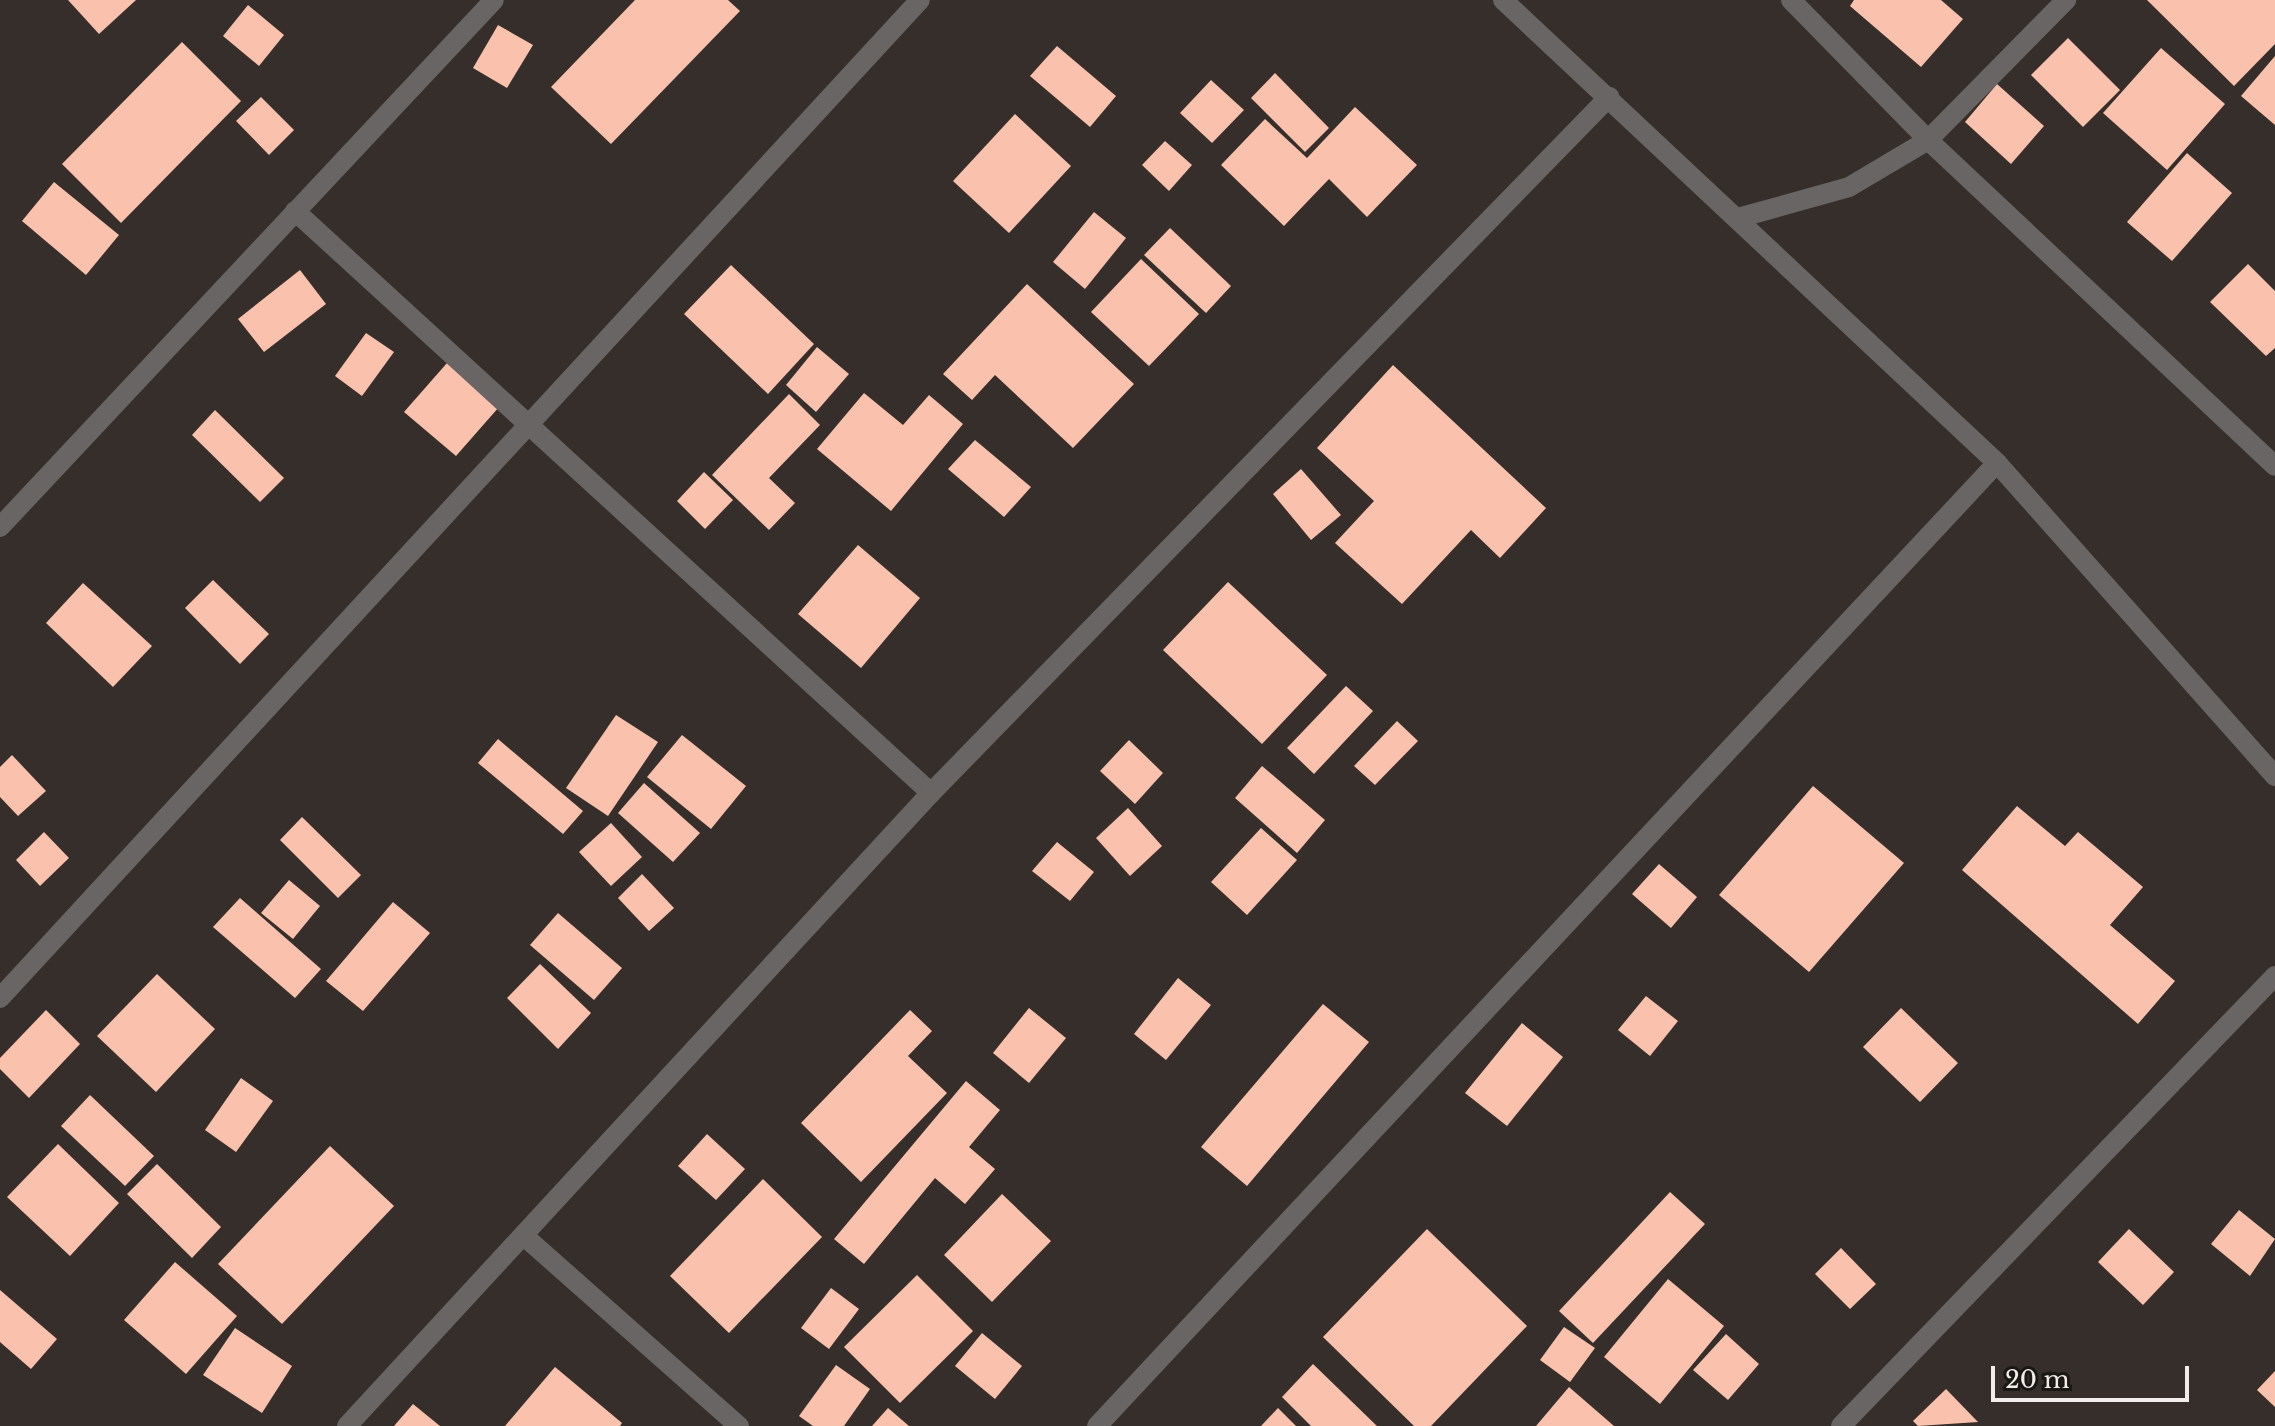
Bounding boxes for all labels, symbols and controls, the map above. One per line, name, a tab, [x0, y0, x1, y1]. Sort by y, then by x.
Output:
scale bar	[1995, 1350, 2193, 1400]
text: 20 m	[2005, 1365, 2070, 1394]

